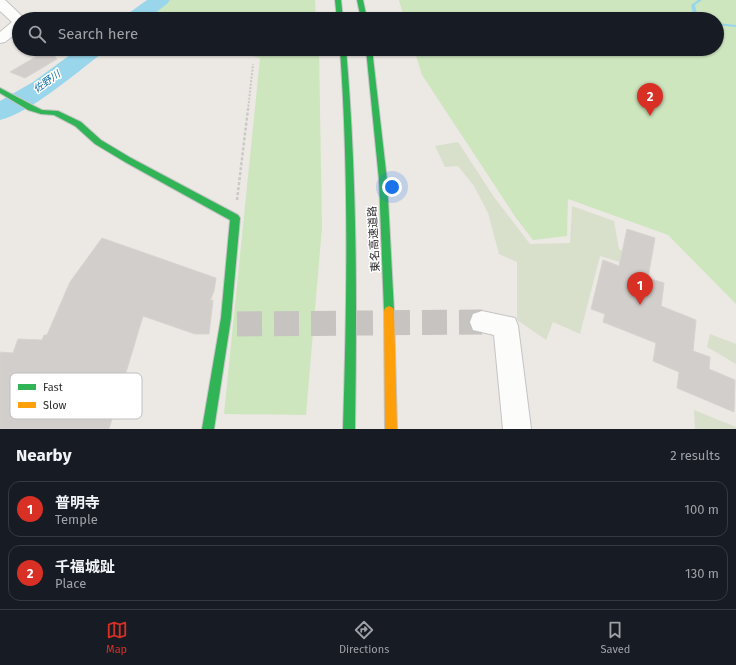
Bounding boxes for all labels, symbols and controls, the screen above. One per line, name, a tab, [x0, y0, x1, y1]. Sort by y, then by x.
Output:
search box	[12, 12, 724, 56]
icon: search	[26, 23, 48, 45]
text: Search here	[58, 25, 138, 43]
water label: 佐野川	[31, 68, 64, 96]
pin: 2	[637, 83, 663, 116]
your location	[382, 177, 402, 197]
street label: 東名高速道路	[366, 206, 382, 272]
pin: 1	[627, 272, 653, 305]
legend	[10, 373, 142, 419]
text: Fast	[43, 381, 63, 394]
text: Slow	[43, 399, 67, 412]
text: Nearby	[16, 445, 71, 466]
text: 2 results	[670, 448, 720, 463]
text: 普明寺	[55, 494, 100, 512]
text: 1	[27, 502, 33, 517]
text: 100 m	[684, 502, 719, 517]
text: Temple	[55, 512, 98, 527]
text: 千福城趾	[55, 558, 115, 576]
text: 2	[27, 566, 33, 581]
text: 130 m	[685, 566, 719, 581]
text: Place	[55, 576, 86, 591]
tab: Map	[106, 619, 128, 656]
tab: Directions	[339, 619, 389, 656]
tab: Saved	[601, 619, 630, 656]

